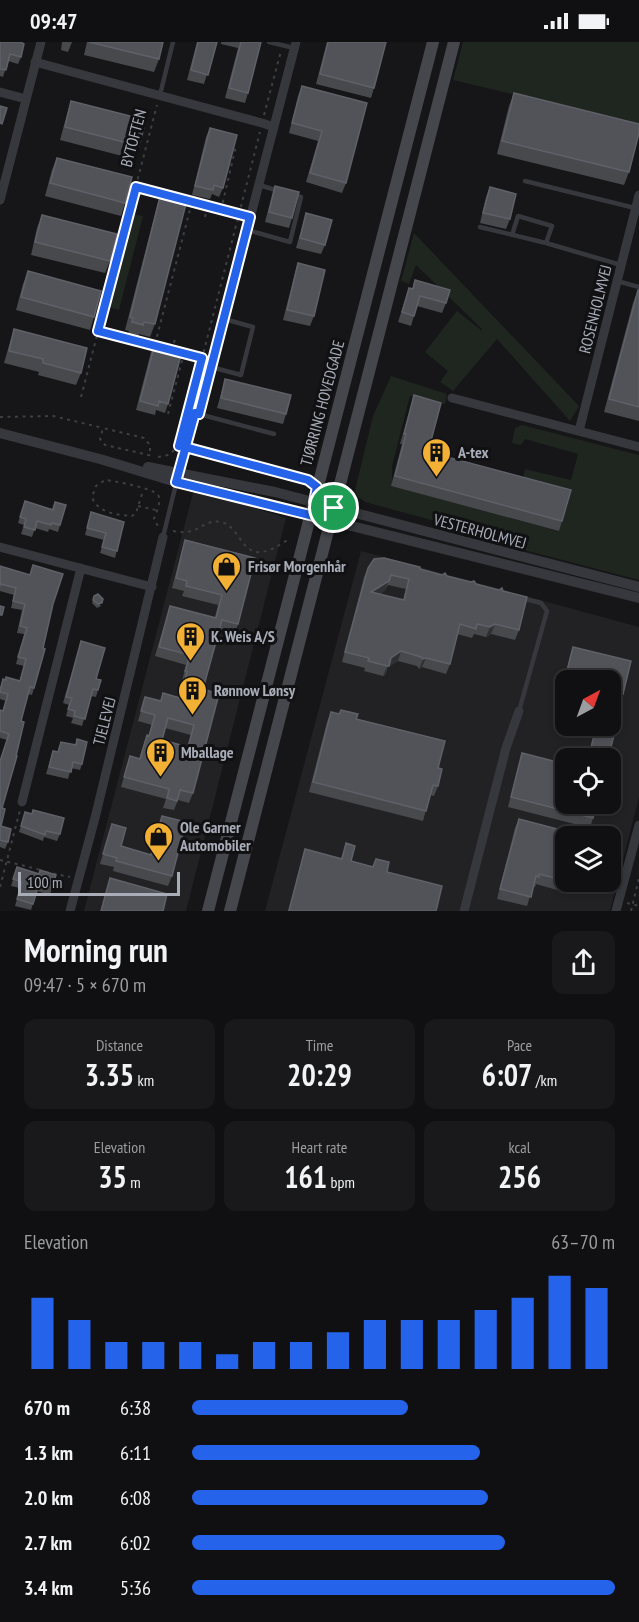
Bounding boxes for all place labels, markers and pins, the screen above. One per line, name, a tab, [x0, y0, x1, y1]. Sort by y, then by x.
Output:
building icon: A-tex	[421, 436, 453, 478]
place label: A-tex	[457, 442, 489, 462]
pin	[308, 482, 359, 533]
shop icon: Frisør Morgenhår	[211, 550, 243, 592]
place label: Frisør Morgenhår	[248, 556, 346, 576]
building icon: K. Weis A/S	[174, 620, 206, 662]
place label: K. Weis A/S	[211, 626, 275, 646]
building icon: Rønnow Lønsy	[177, 674, 209, 716]
place label: Rønnow Lønsy	[214, 680, 296, 700]
building icon: Mballage	[144, 736, 176, 778]
place label: Mballage	[181, 742, 234, 762]
place label: Ole Garner Automobiler	[179, 817, 251, 855]
shop icon: Ole Garner Automobiler	[143, 820, 175, 862]

